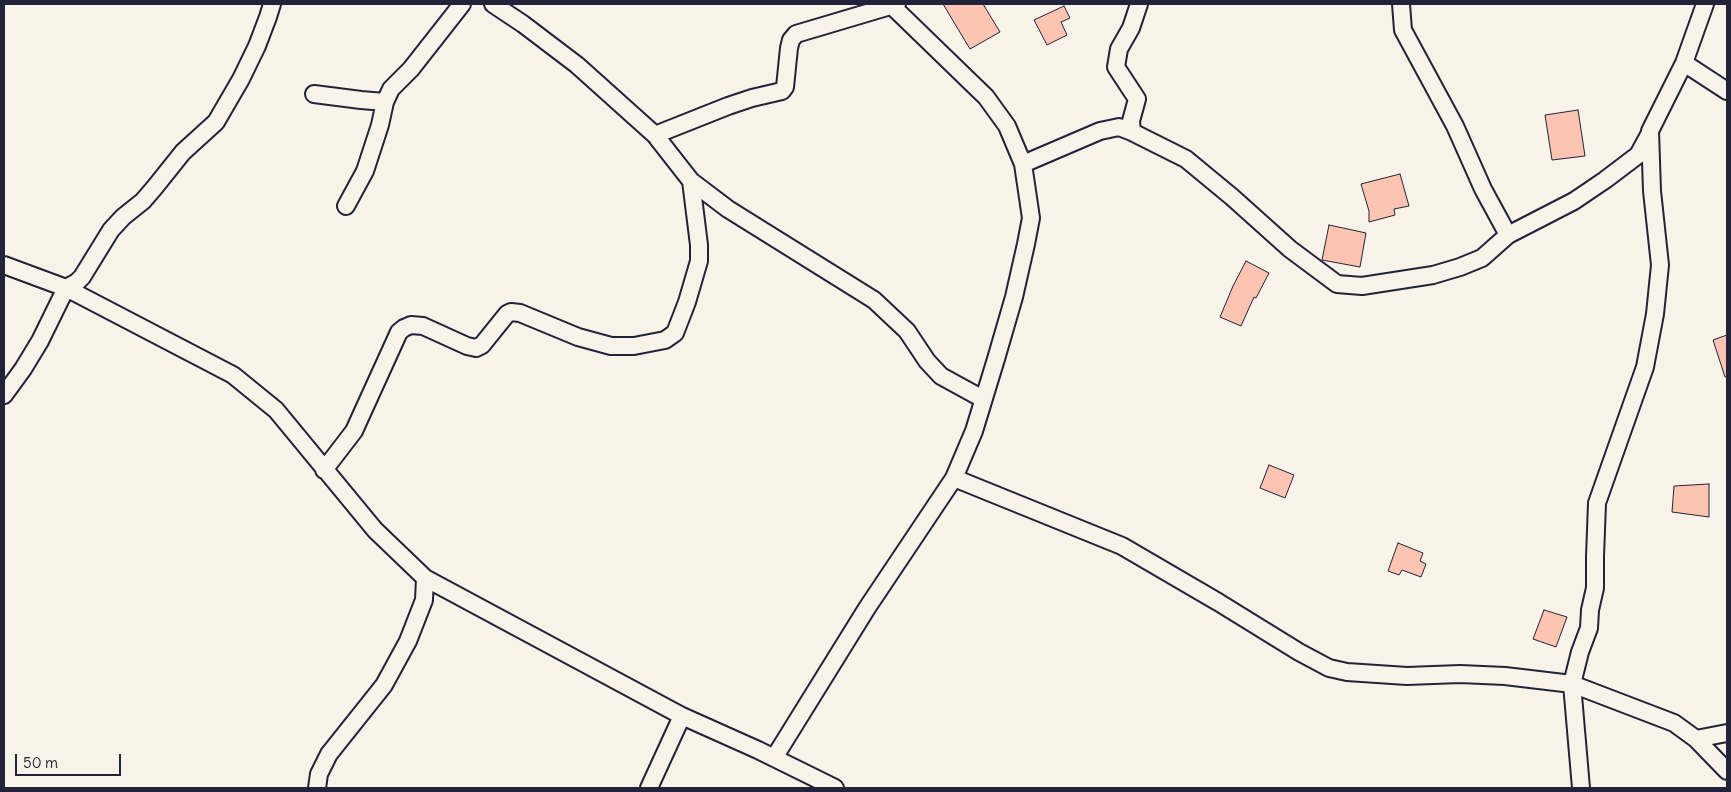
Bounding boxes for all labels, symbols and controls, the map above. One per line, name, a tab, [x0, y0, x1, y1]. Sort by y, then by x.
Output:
scale bar	[18, 744, 124, 776]
text: 50 m	[23, 753, 58, 772]

